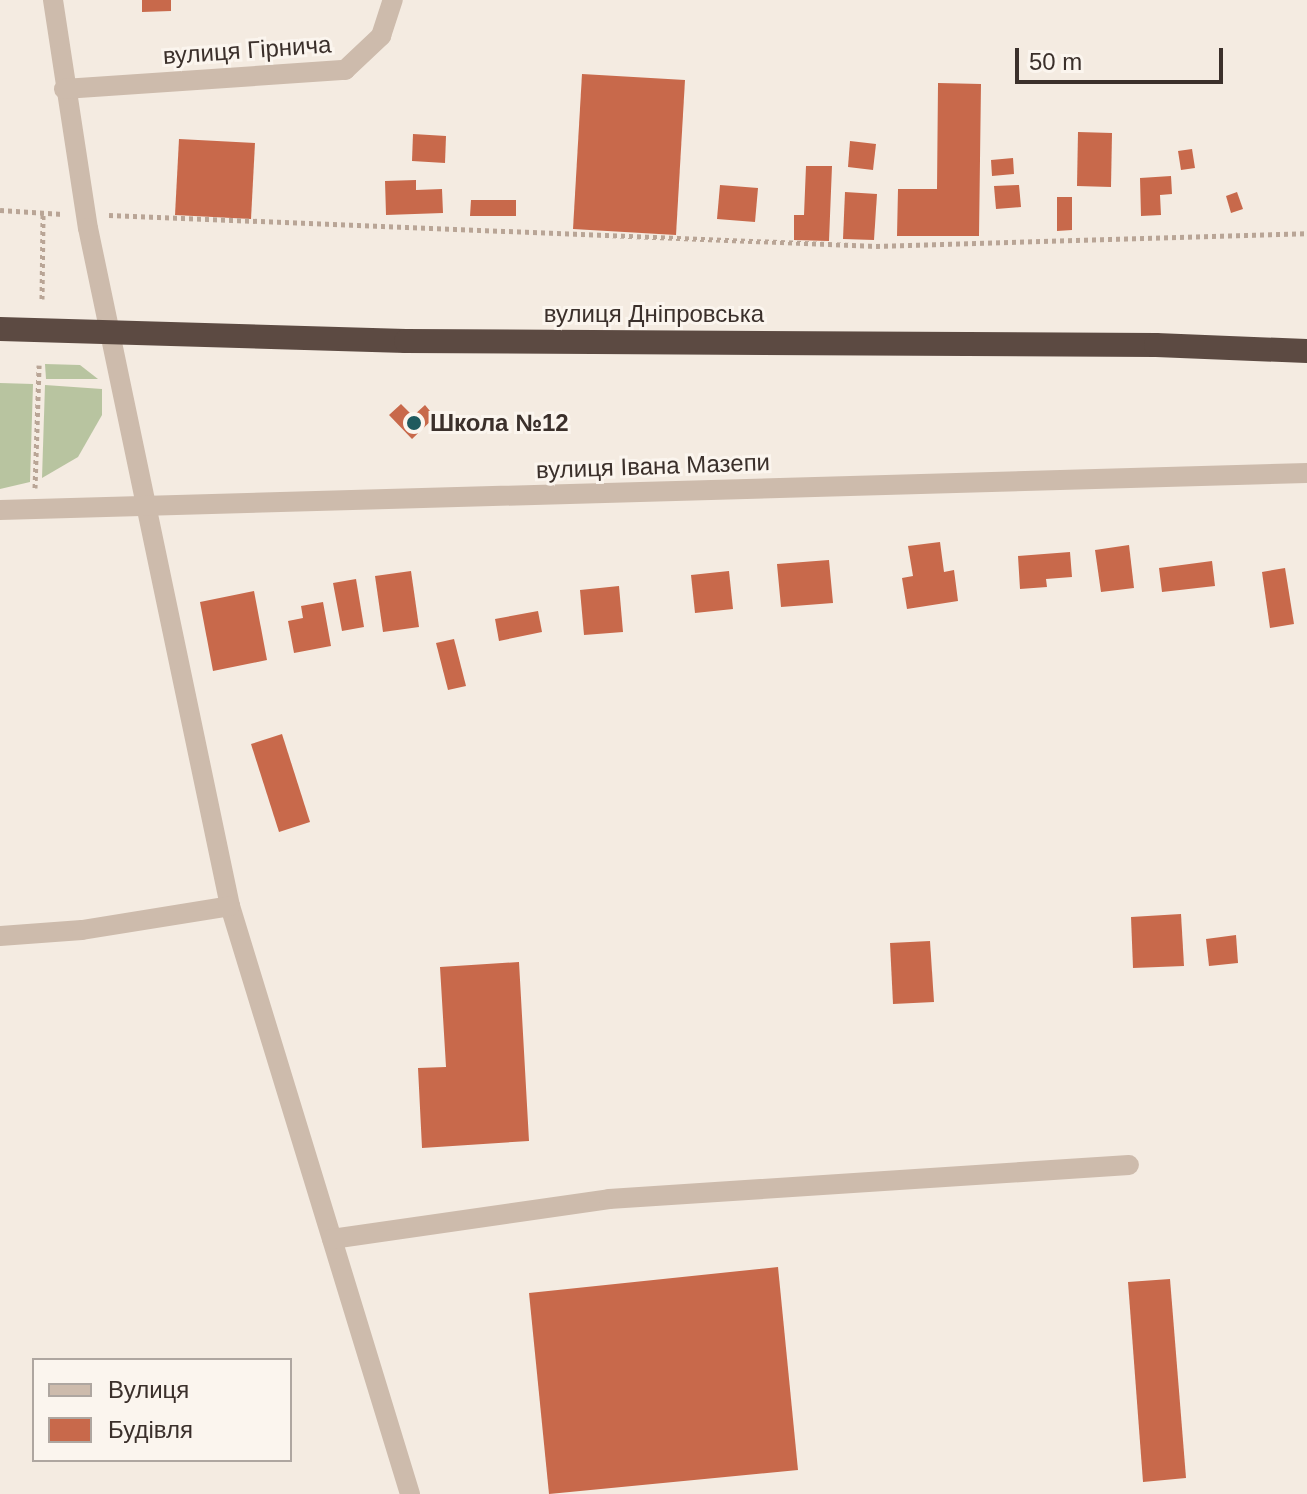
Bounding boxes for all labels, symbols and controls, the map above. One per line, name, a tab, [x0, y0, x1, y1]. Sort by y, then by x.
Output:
street label: вулиця Гірнича	[162, 30, 332, 70]
scale bar	[1019, 32, 1227, 82]
text: 50 m	[1029, 48, 1082, 75]
street label: вулиця Дніпровська	[544, 300, 764, 328]
place label: Школа №12	[430, 409, 569, 437]
marker: Школа №12	[405, 414, 423, 432]
street label: вулиця Івана Мазепи	[536, 448, 770, 484]
legend	[32, 1358, 292, 1462]
text: Вулиця	[108, 1376, 189, 1403]
text: Будівля	[108, 1416, 193, 1443]

